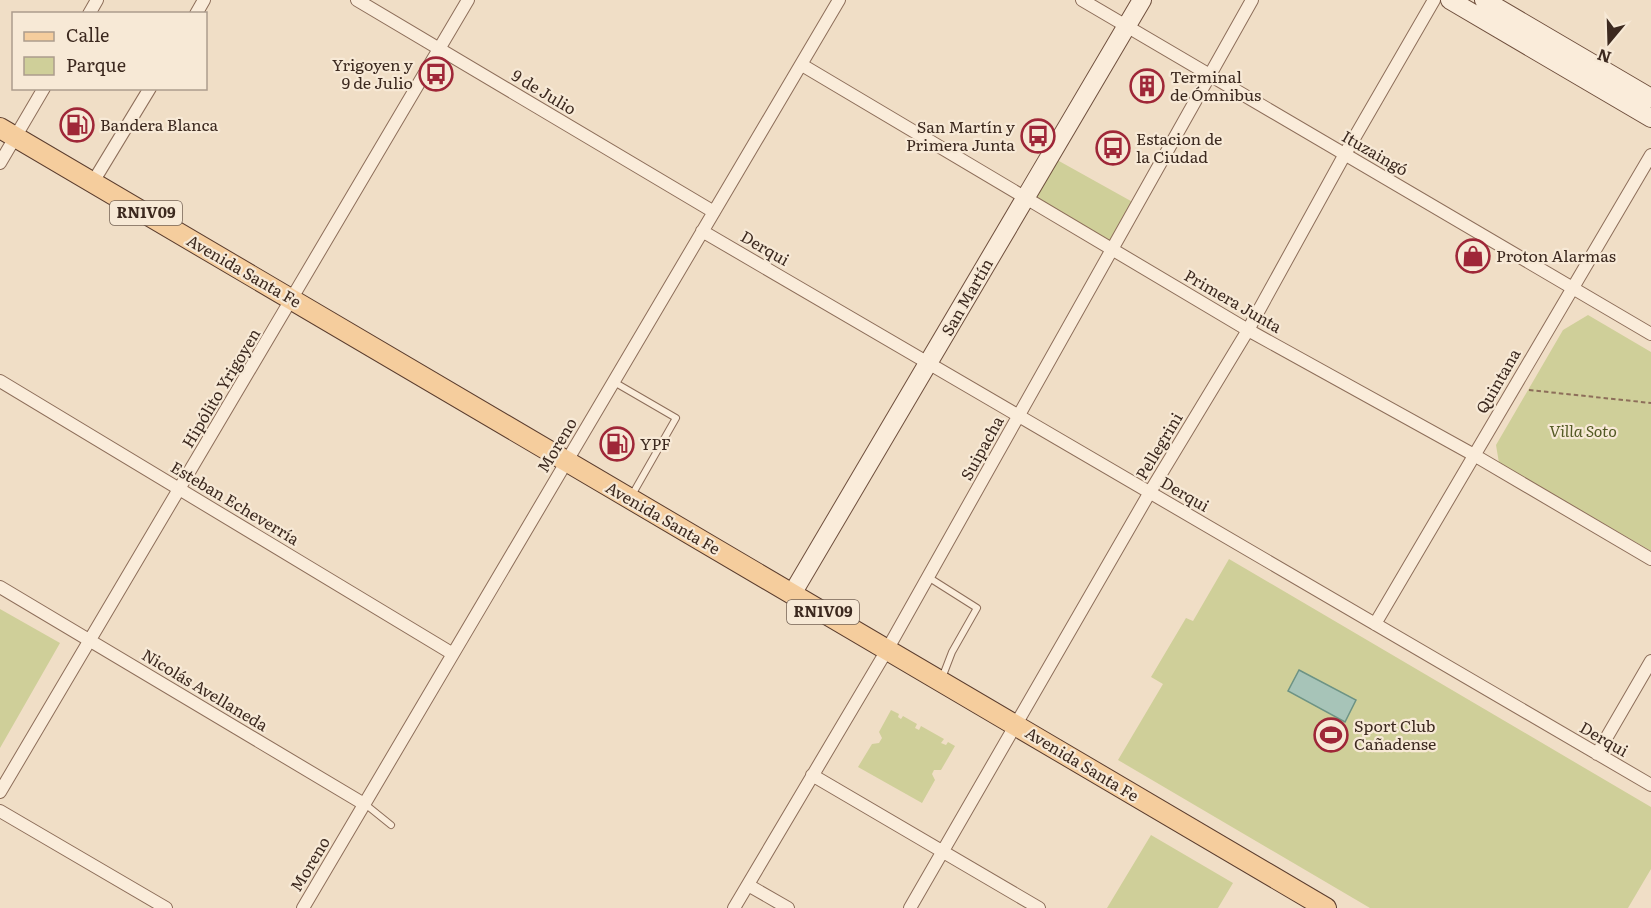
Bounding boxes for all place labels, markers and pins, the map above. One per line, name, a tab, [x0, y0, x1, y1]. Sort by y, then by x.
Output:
place label: Yrigoyen y 9 de Julio	[332, 52, 414, 94]
bus stop icon: Yrigoyen y 9 de Julio	[418, 56, 454, 92]
place label: Terminal de Ómnibus	[1170, 64, 1261, 106]
building icon: Terminal de Ómnibus	[1129, 68, 1165, 104]
fuel station icon: Bandera Blanca	[59, 107, 95, 143]
place label: Bandera Blanca	[100, 112, 219, 136]
place label: San Martín y Primera Junta	[906, 114, 1016, 156]
bus stop icon: San Martín y Primera Junta	[1020, 118, 1056, 154]
place label: Estacion de la Ciudad	[1136, 126, 1222, 168]
bus stop icon: Estacion de la Ciudad	[1095, 130, 1131, 166]
shop icon: Proton Alarmas	[1455, 238, 1491, 274]
place label: Proton Alarmas	[1496, 243, 1616, 267]
fuel station icon: YPF	[599, 426, 635, 462]
place label: YPF	[640, 431, 671, 455]
place label: Sport Club Cañadense	[1354, 713, 1436, 755]
sports icon: Sport Club Cañadense	[1313, 717, 1349, 753]

